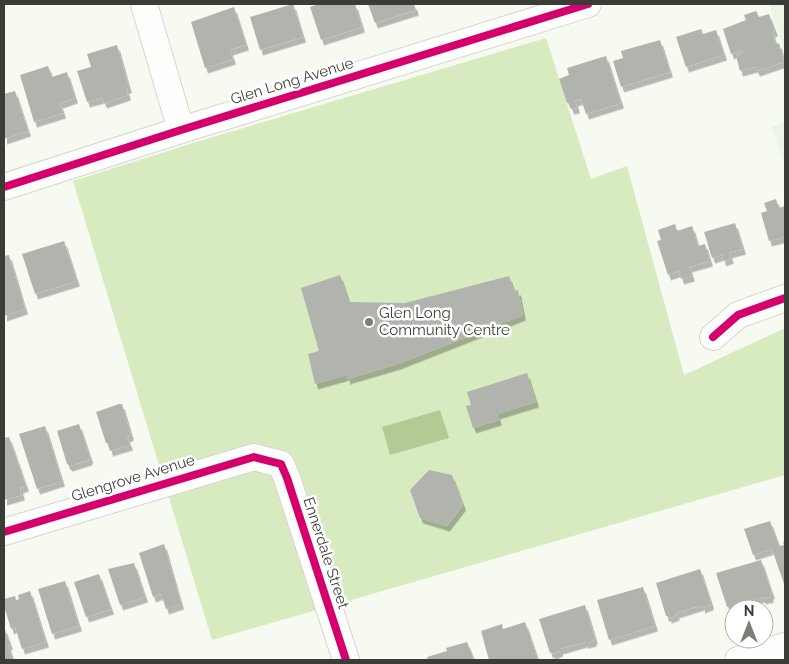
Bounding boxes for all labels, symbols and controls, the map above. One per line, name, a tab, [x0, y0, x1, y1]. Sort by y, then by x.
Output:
street label: Glen Long Avenue	[228, 54, 356, 108]
place label: Glen Long Community Centre	[379, 304, 510, 339]
marker: Glen Long Community Centre	[363, 316, 375, 328]
street label: Glengrove Avenue	[69, 451, 197, 505]
street label: Ennerdale Street	[299, 495, 353, 611]
north arrow	[724, 599, 774, 649]
text: N	[744, 603, 754, 619]

